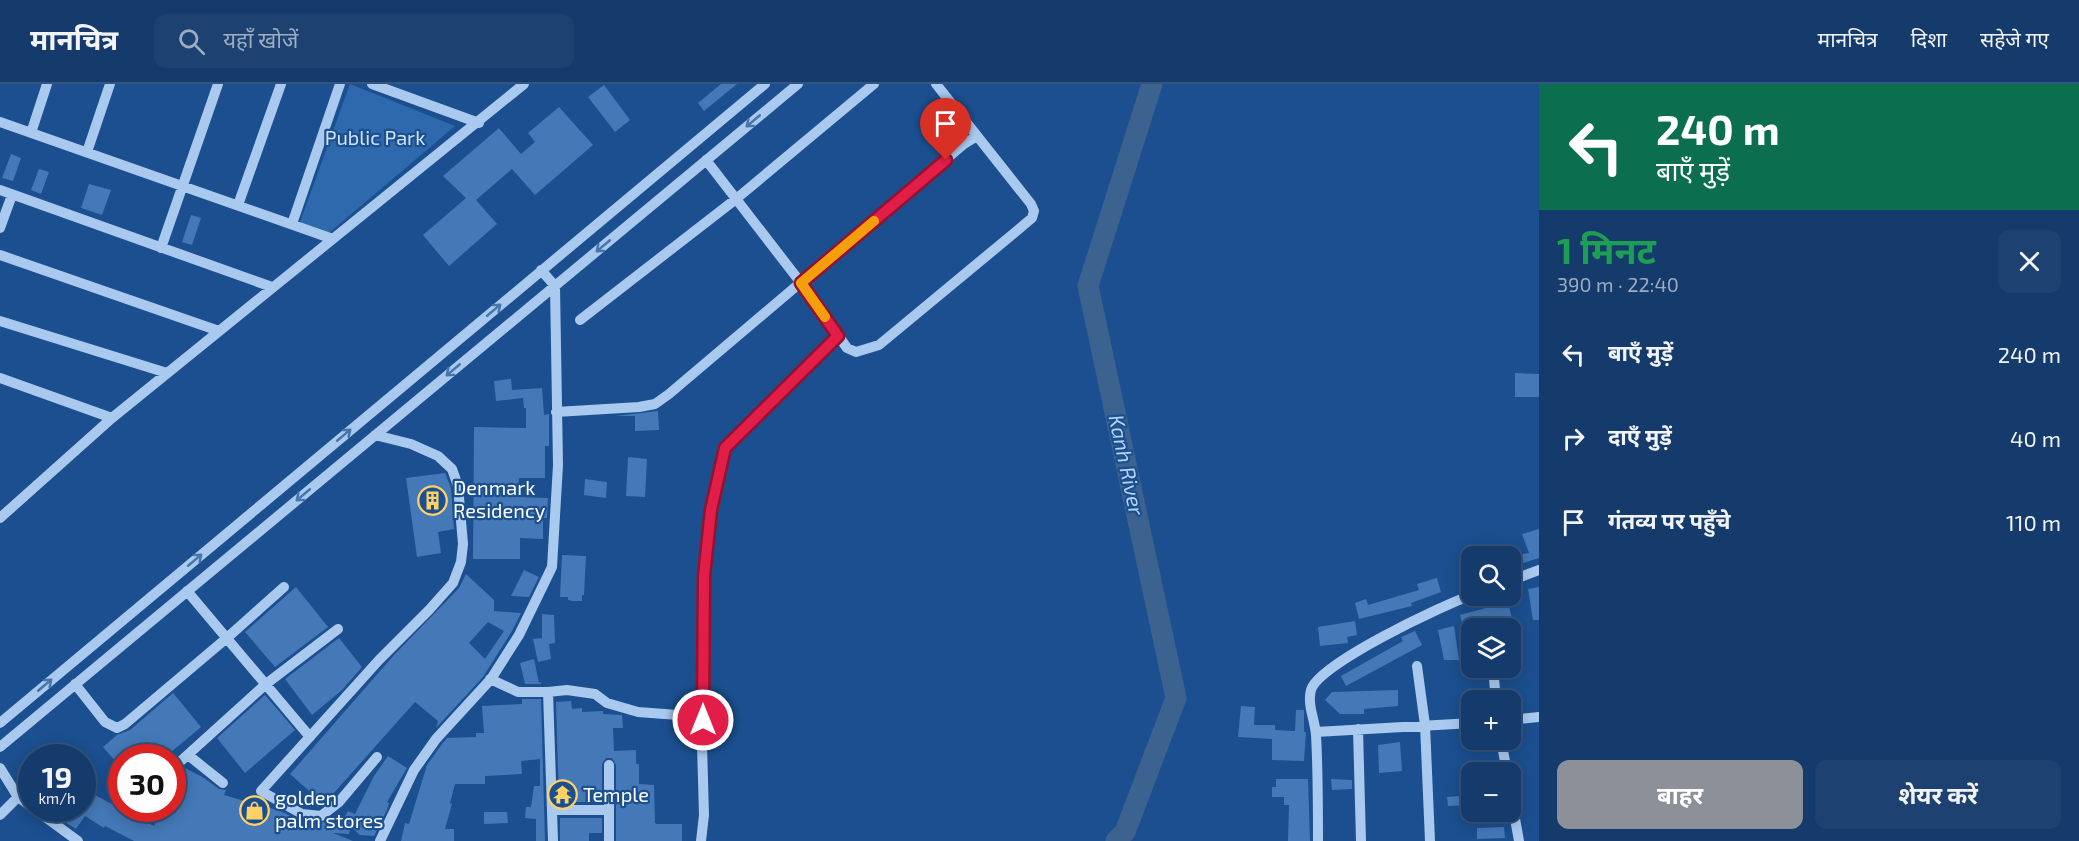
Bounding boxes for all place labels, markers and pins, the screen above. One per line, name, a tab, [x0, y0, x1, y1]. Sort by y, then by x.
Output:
pin	[920, 98, 971, 160]
place label: Denmark Residency	[453, 475, 546, 522]
building icon: Denmark Residency	[416, 484, 448, 516]
temple icon: Temple	[546, 779, 578, 811]
place label: Temple	[583, 782, 649, 806]
place label: golden palm stores	[275, 785, 383, 832]
shop icon: golden palm stores	[238, 794, 270, 826]

